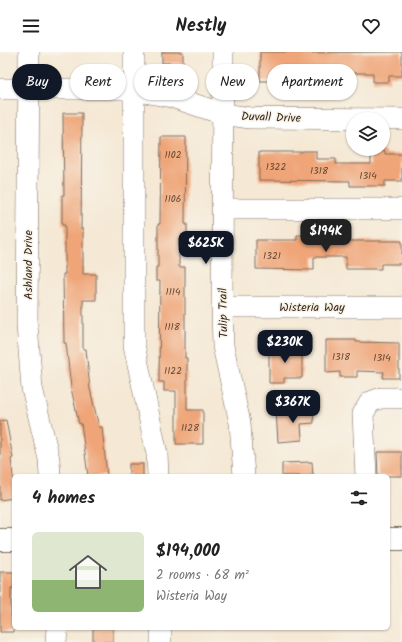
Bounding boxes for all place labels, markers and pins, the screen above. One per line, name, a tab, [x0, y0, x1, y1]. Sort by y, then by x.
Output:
pin: $194K	[298, 219, 354, 253]
pin: $625K	[178, 231, 234, 265]
pin: $230K	[257, 330, 313, 364]
pin: $367K	[265, 390, 321, 424]

